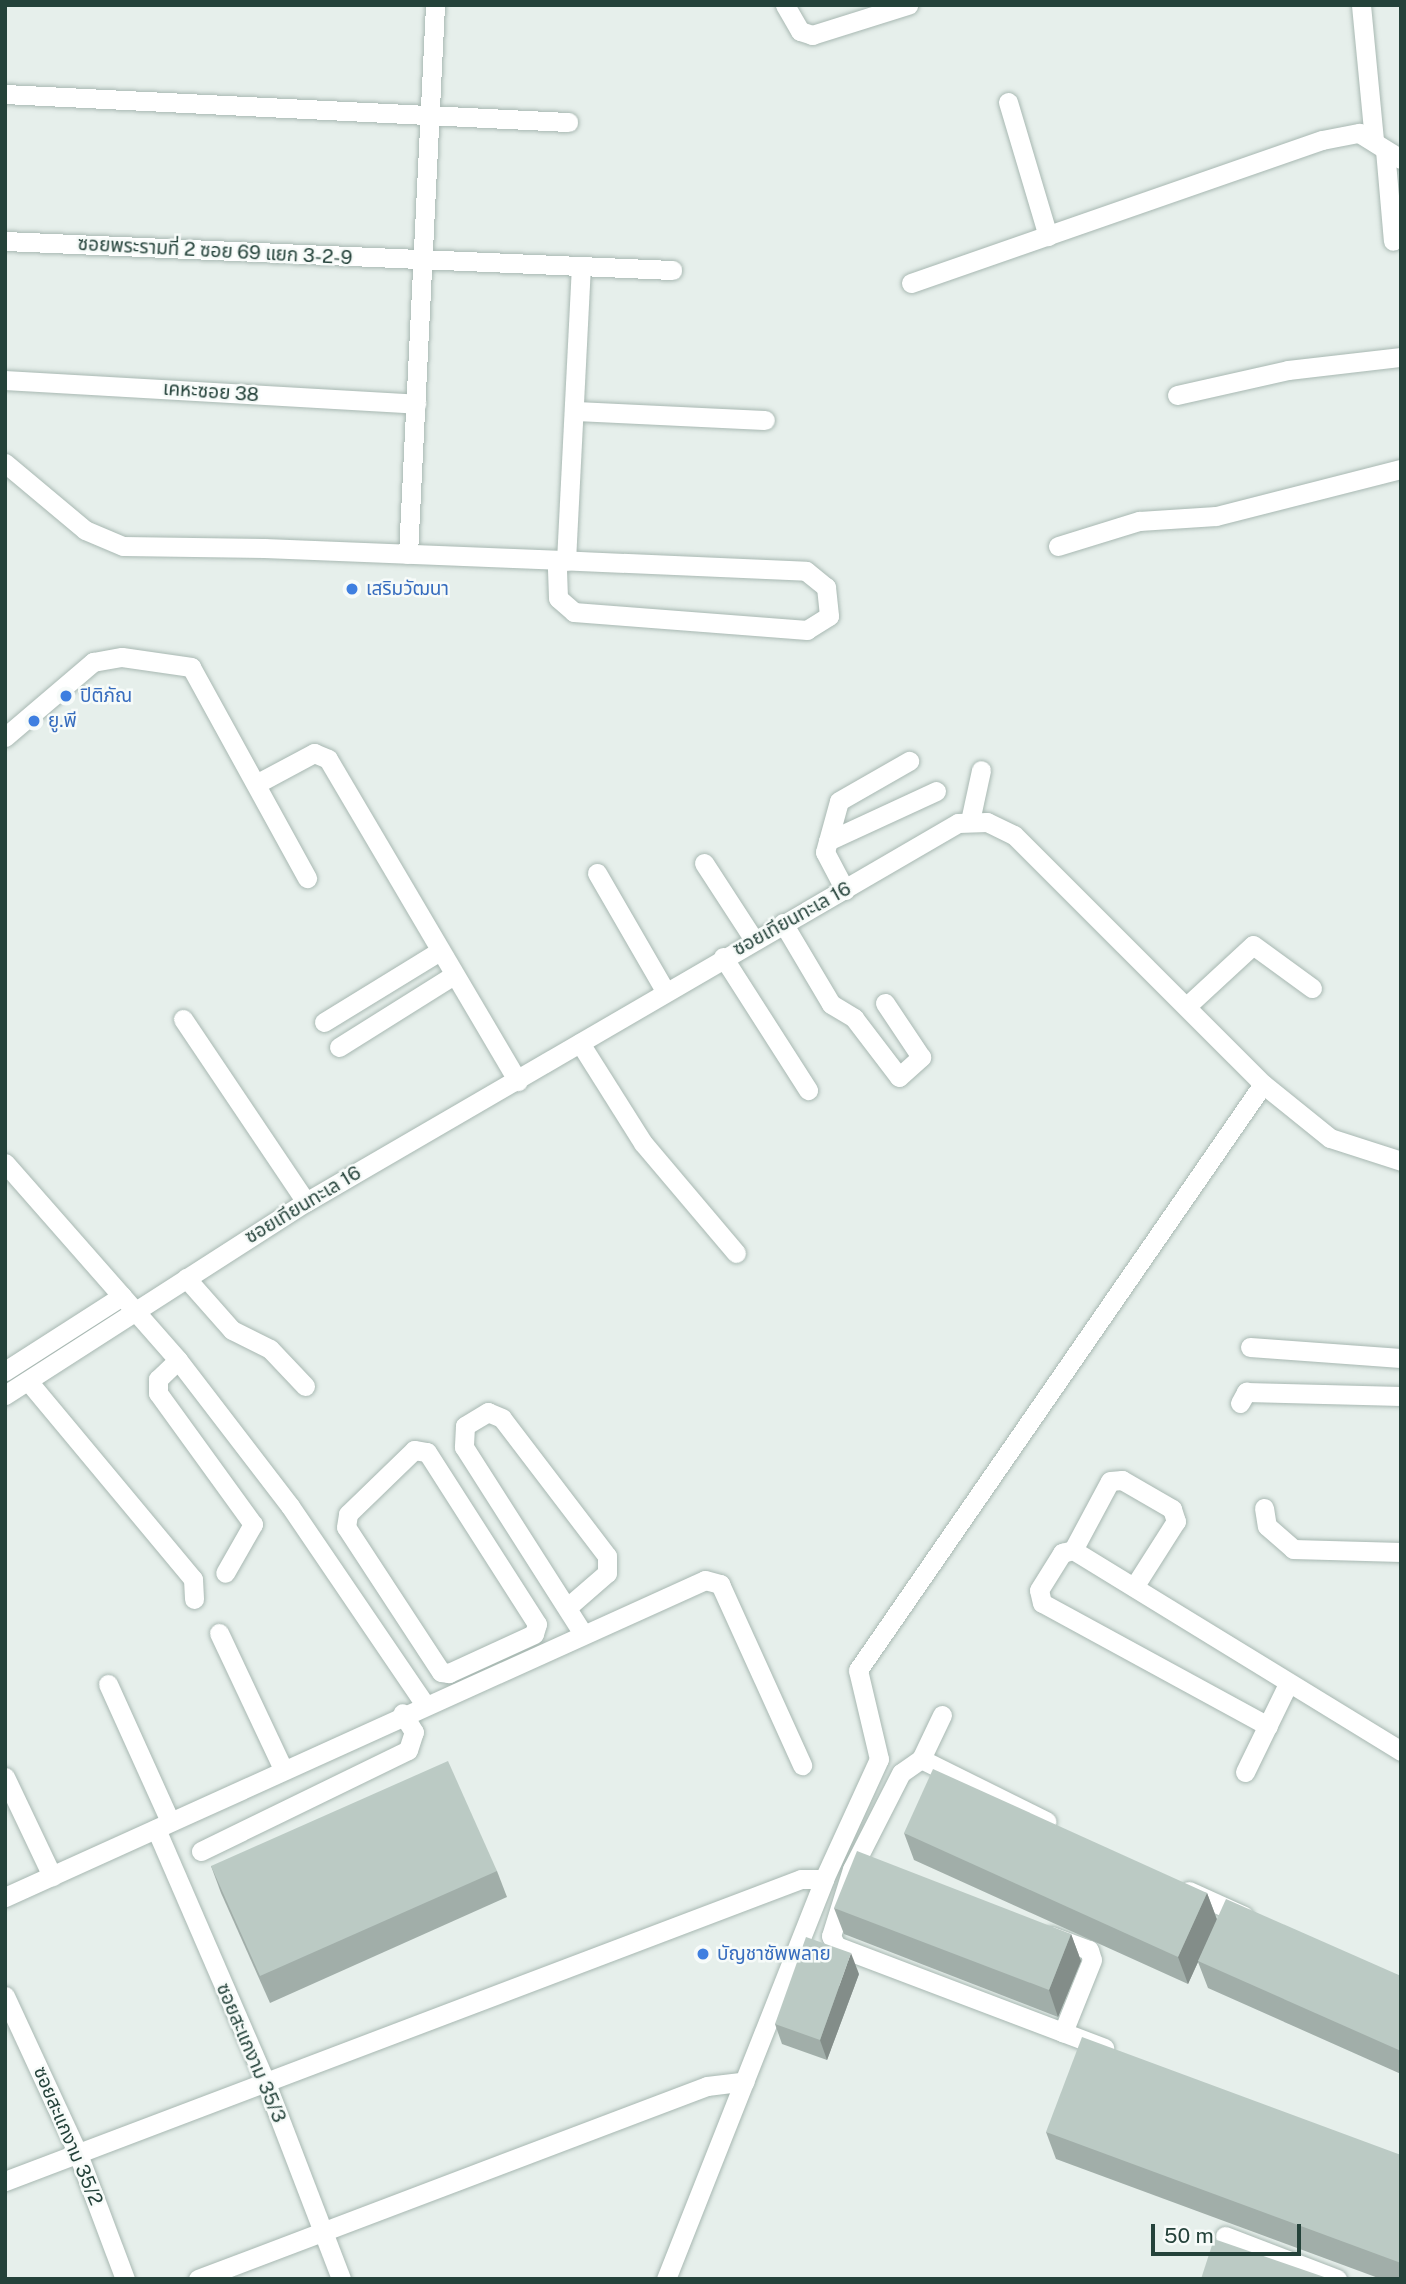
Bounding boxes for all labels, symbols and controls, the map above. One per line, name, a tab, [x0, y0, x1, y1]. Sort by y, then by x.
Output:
street label: ซอยพระรามที่ 2 ซอย 69 แยก 3-2-9	[77, 232, 353, 270]
street label: เคหะซอย 38	[162, 377, 260, 407]
place label: เสริมวัฒนา	[366, 578, 449, 600]
marker: เสริมวัฒนา	[344, 581, 360, 597]
place label: ปิติภัณ	[80, 685, 132, 707]
marker: ปิติภัณ	[58, 688, 74, 704]
place label: ยู.พี	[48, 710, 77, 732]
marker: ยู.พี	[26, 713, 42, 729]
street label: ซอยเทียนทะเล 16	[729, 877, 855, 961]
street label: ซอยเทียนทะเล 16	[241, 1161, 365, 1249]
place label: บัญชาซัพพลาย	[717, 1943, 831, 1965]
marker: บัญชาซัพพลาย	[695, 1946, 711, 1962]
street label: ซอยสะแกงาม 35/3	[211, 1980, 291, 2126]
street label: ซอยสะแกงาม 35/2	[28, 2063, 108, 2209]
scale bar	[1154, 2210, 1304, 2254]
text: 50 m	[1164, 2223, 1214, 2248]

